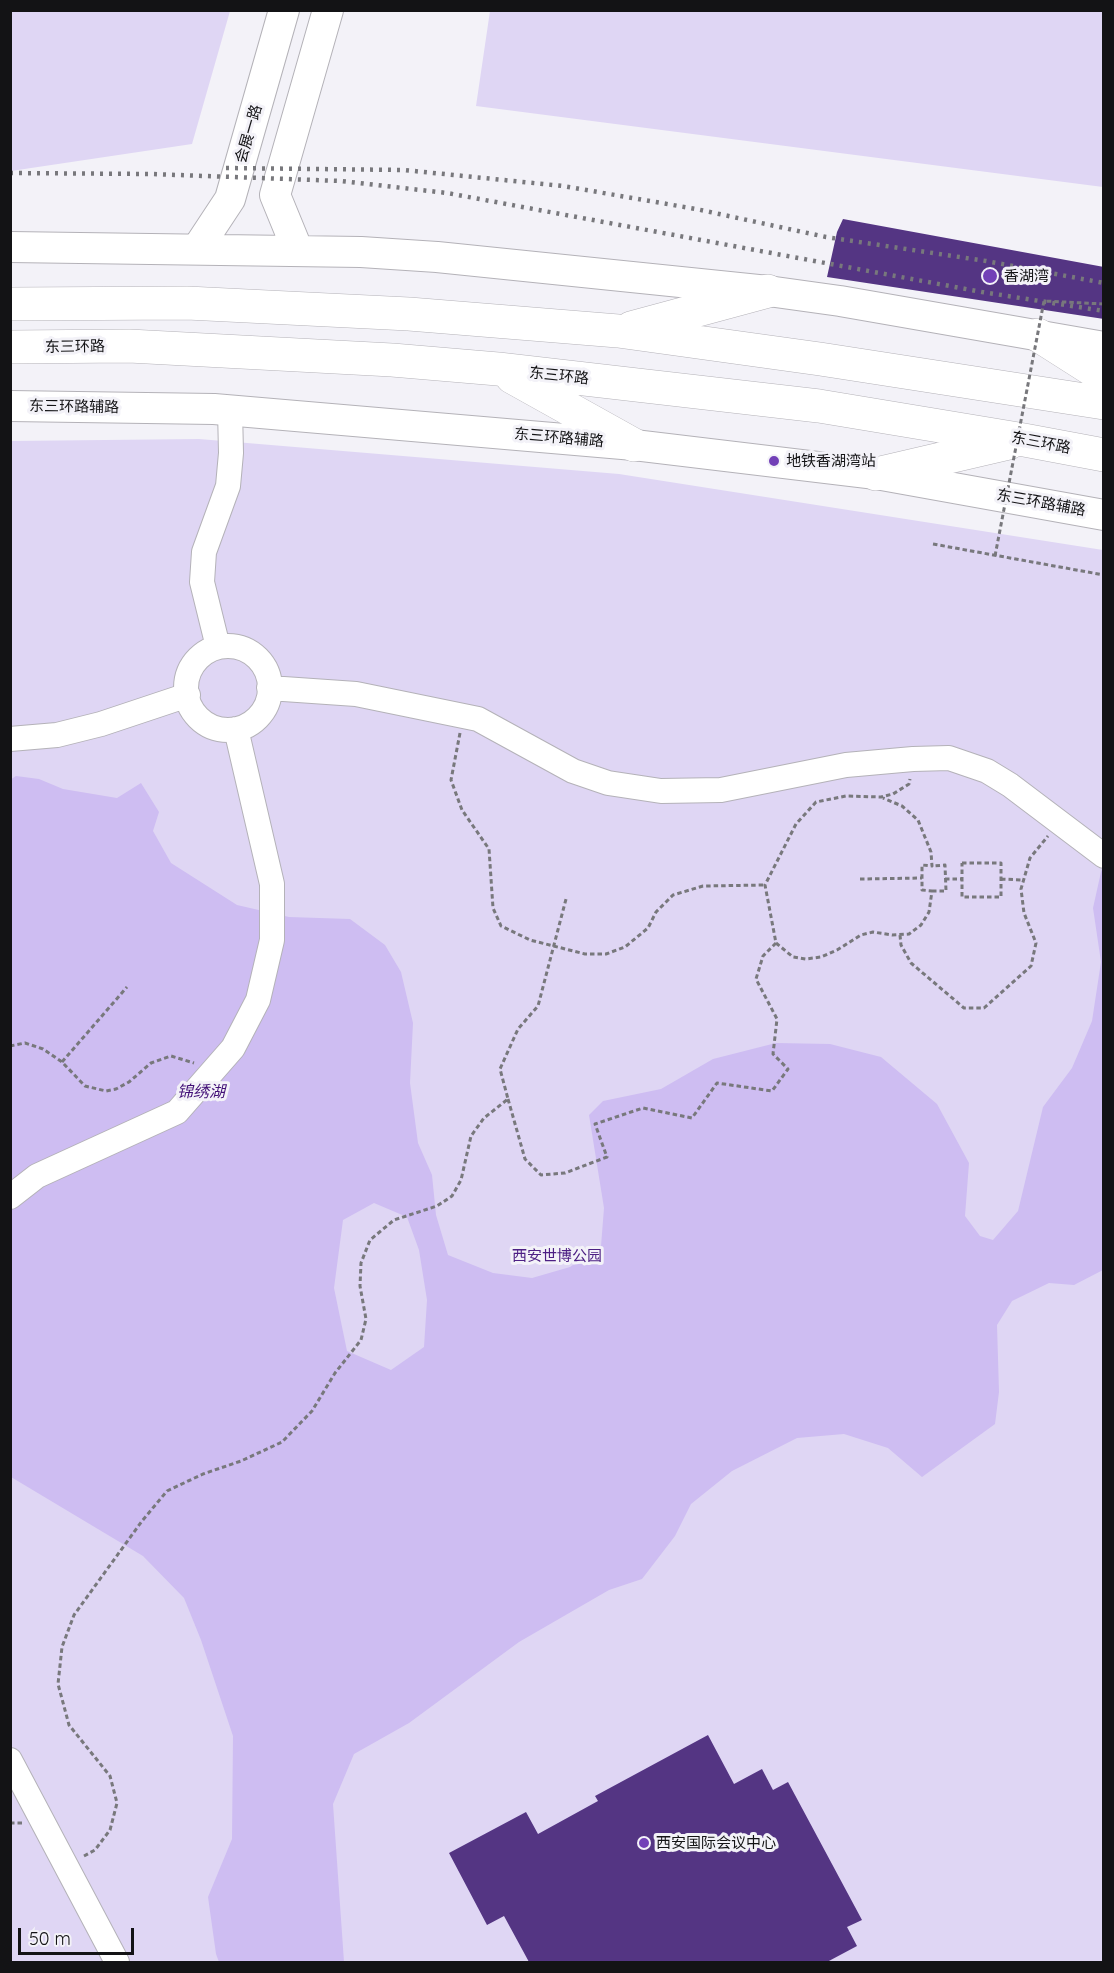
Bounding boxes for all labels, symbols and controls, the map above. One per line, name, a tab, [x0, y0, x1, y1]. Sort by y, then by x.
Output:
street label: 会展一路	[232, 103, 266, 165]
marker: 香湖湾	[981, 267, 999, 285]
place label: 香湖湾	[1004, 267, 1049, 285]
street label: 东三环路	[45, 337, 105, 357]
street label: 东三环路	[528, 364, 590, 388]
street label: 东三环路辅路	[29, 397, 119, 417]
street label: 东三环路辅路	[513, 425, 605, 451]
street label: 东三环路	[1010, 428, 1072, 458]
place label: 地铁香湖湾站	[786, 452, 876, 470]
marker: 地铁香湖湾站	[767, 454, 781, 468]
street label: 东三环路辅路	[995, 486, 1087, 520]
water label: 锦绣湖	[177, 1082, 225, 1102]
park label: 西安世博公园	[512, 1247, 602, 1265]
place label: 西安国际会议中心	[656, 1834, 776, 1852]
marker: 西安国际会议中心	[637, 1836, 651, 1850]
scale bar	[21, 1916, 136, 1954]
text: 50 m	[29, 1927, 71, 1950]

